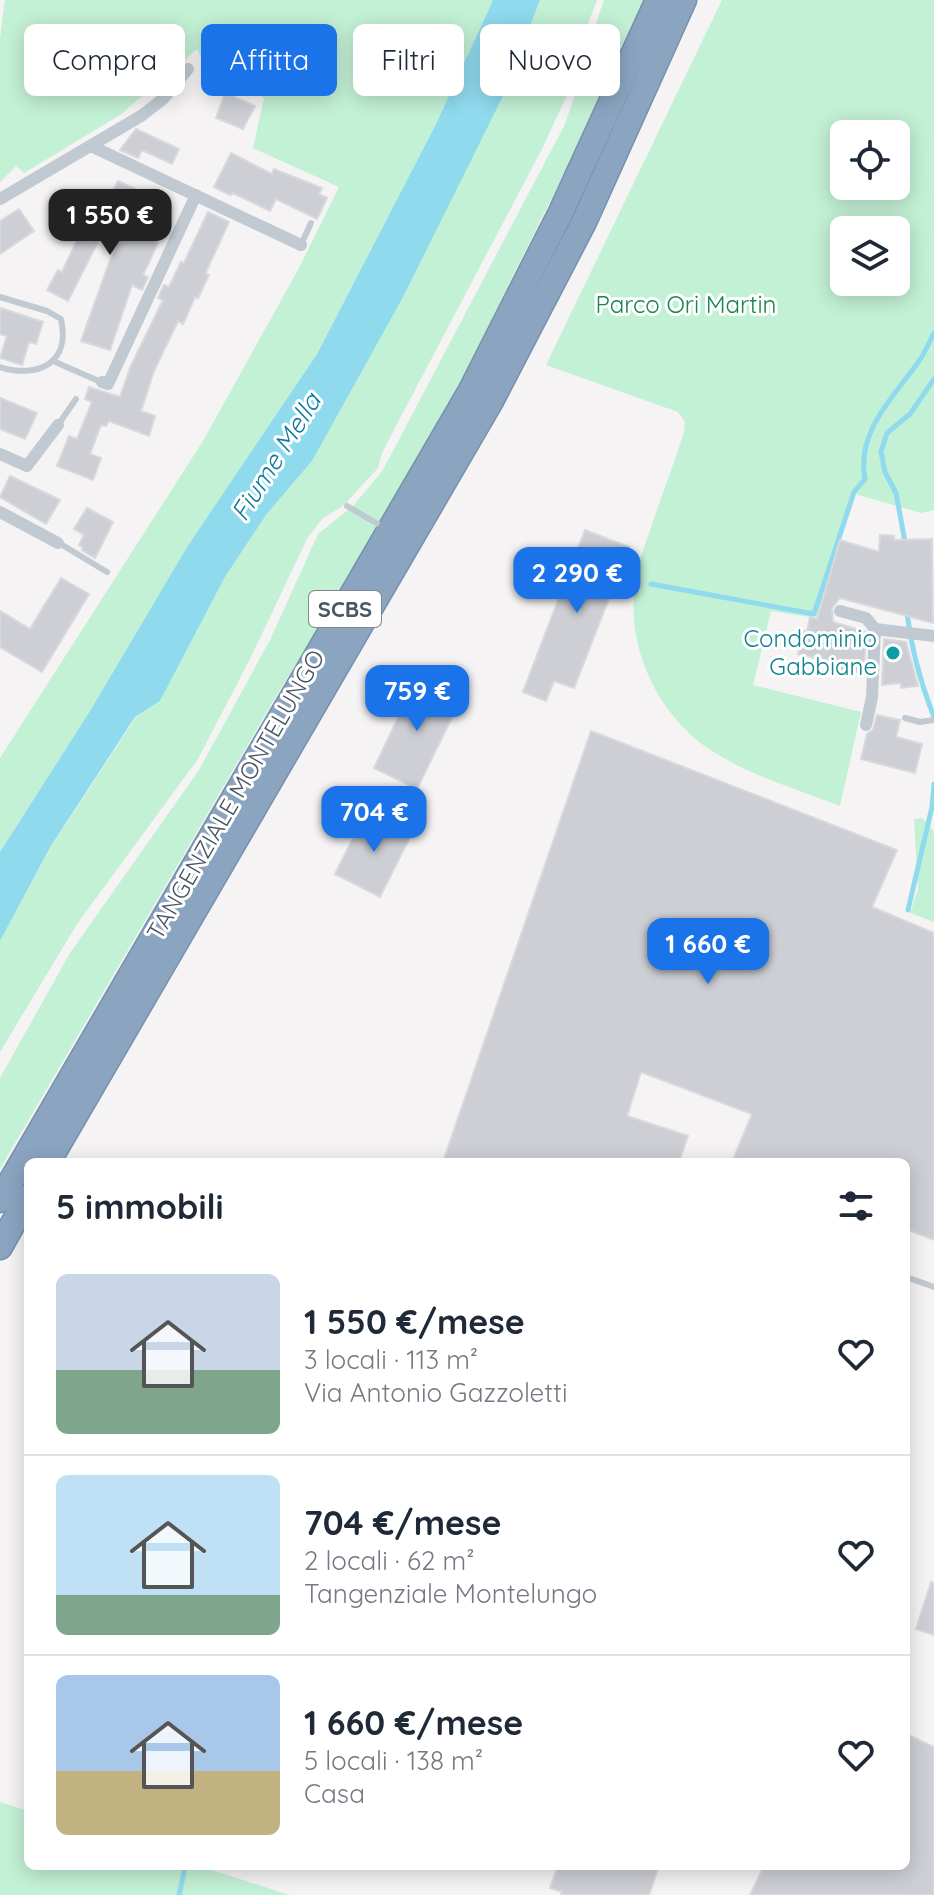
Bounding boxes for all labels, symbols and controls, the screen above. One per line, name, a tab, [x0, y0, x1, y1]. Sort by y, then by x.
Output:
chip: Compra	[24, 24, 185, 96]
chip: Affitta	[201, 24, 337, 96]
chip: Filtri	[353, 24, 464, 96]
chip: Nuovo	[480, 24, 620, 96]
map controls	[830, 120, 910, 296]
button: locate	[830, 120, 910, 200]
pin: 1 550 €	[36, 189, 184, 257]
text: 1 550 €	[67, 198, 153, 231]
button: layers	[830, 216, 910, 296]
park label: Parco Ori Martin	[595, 289, 777, 319]
water label: Fiume Mella	[223, 386, 329, 527]
pin: 2 290 €	[503, 547, 651, 615]
text: 2 290 €	[531, 556, 623, 589]
road number: SCBS	[309, 591, 381, 627]
place label: Condominio Gabbiane	[743, 623, 877, 681]
street label: TANGENZIALE MONTELUNGO	[140, 644, 331, 945]
marker: Condominio Gabbiane	[884, 644, 902, 662]
pin: 759 €	[361, 665, 473, 733]
text: 759 €	[383, 674, 451, 707]
pin: 704 €	[318, 786, 430, 854]
text: 704 €	[339, 795, 409, 828]
pin: 1 660 €	[634, 918, 782, 986]
text: 1 660 €	[665, 927, 751, 960]
icon: filters	[834, 1184, 878, 1228]
text: 5 immobili	[56, 1185, 224, 1228]
text: 1 550 €/mese	[304, 1300, 525, 1343]
icon: home	[120, 1306, 216, 1402]
icon: heart	[834, 1332, 878, 1376]
text: 3 locali · 113 m²	[304, 1343, 478, 1376]
text: Via Antonio Gazzoletti	[304, 1376, 567, 1409]
text: 704 €/mese	[304, 1501, 502, 1544]
icon: home	[120, 1507, 216, 1603]
icon: heart	[834, 1533, 878, 1577]
text: 2 locali · 62 m²	[304, 1544, 474, 1577]
text: Tangenziale Montelungo	[304, 1577, 597, 1610]
text: 1 660 €/mese	[304, 1701, 523, 1744]
icon: home	[120, 1707, 216, 1803]
icon: heart	[834, 1733, 878, 1777]
text: 5 locali · 138 m²	[304, 1744, 483, 1777]
text: Casa	[304, 1777, 365, 1810]

